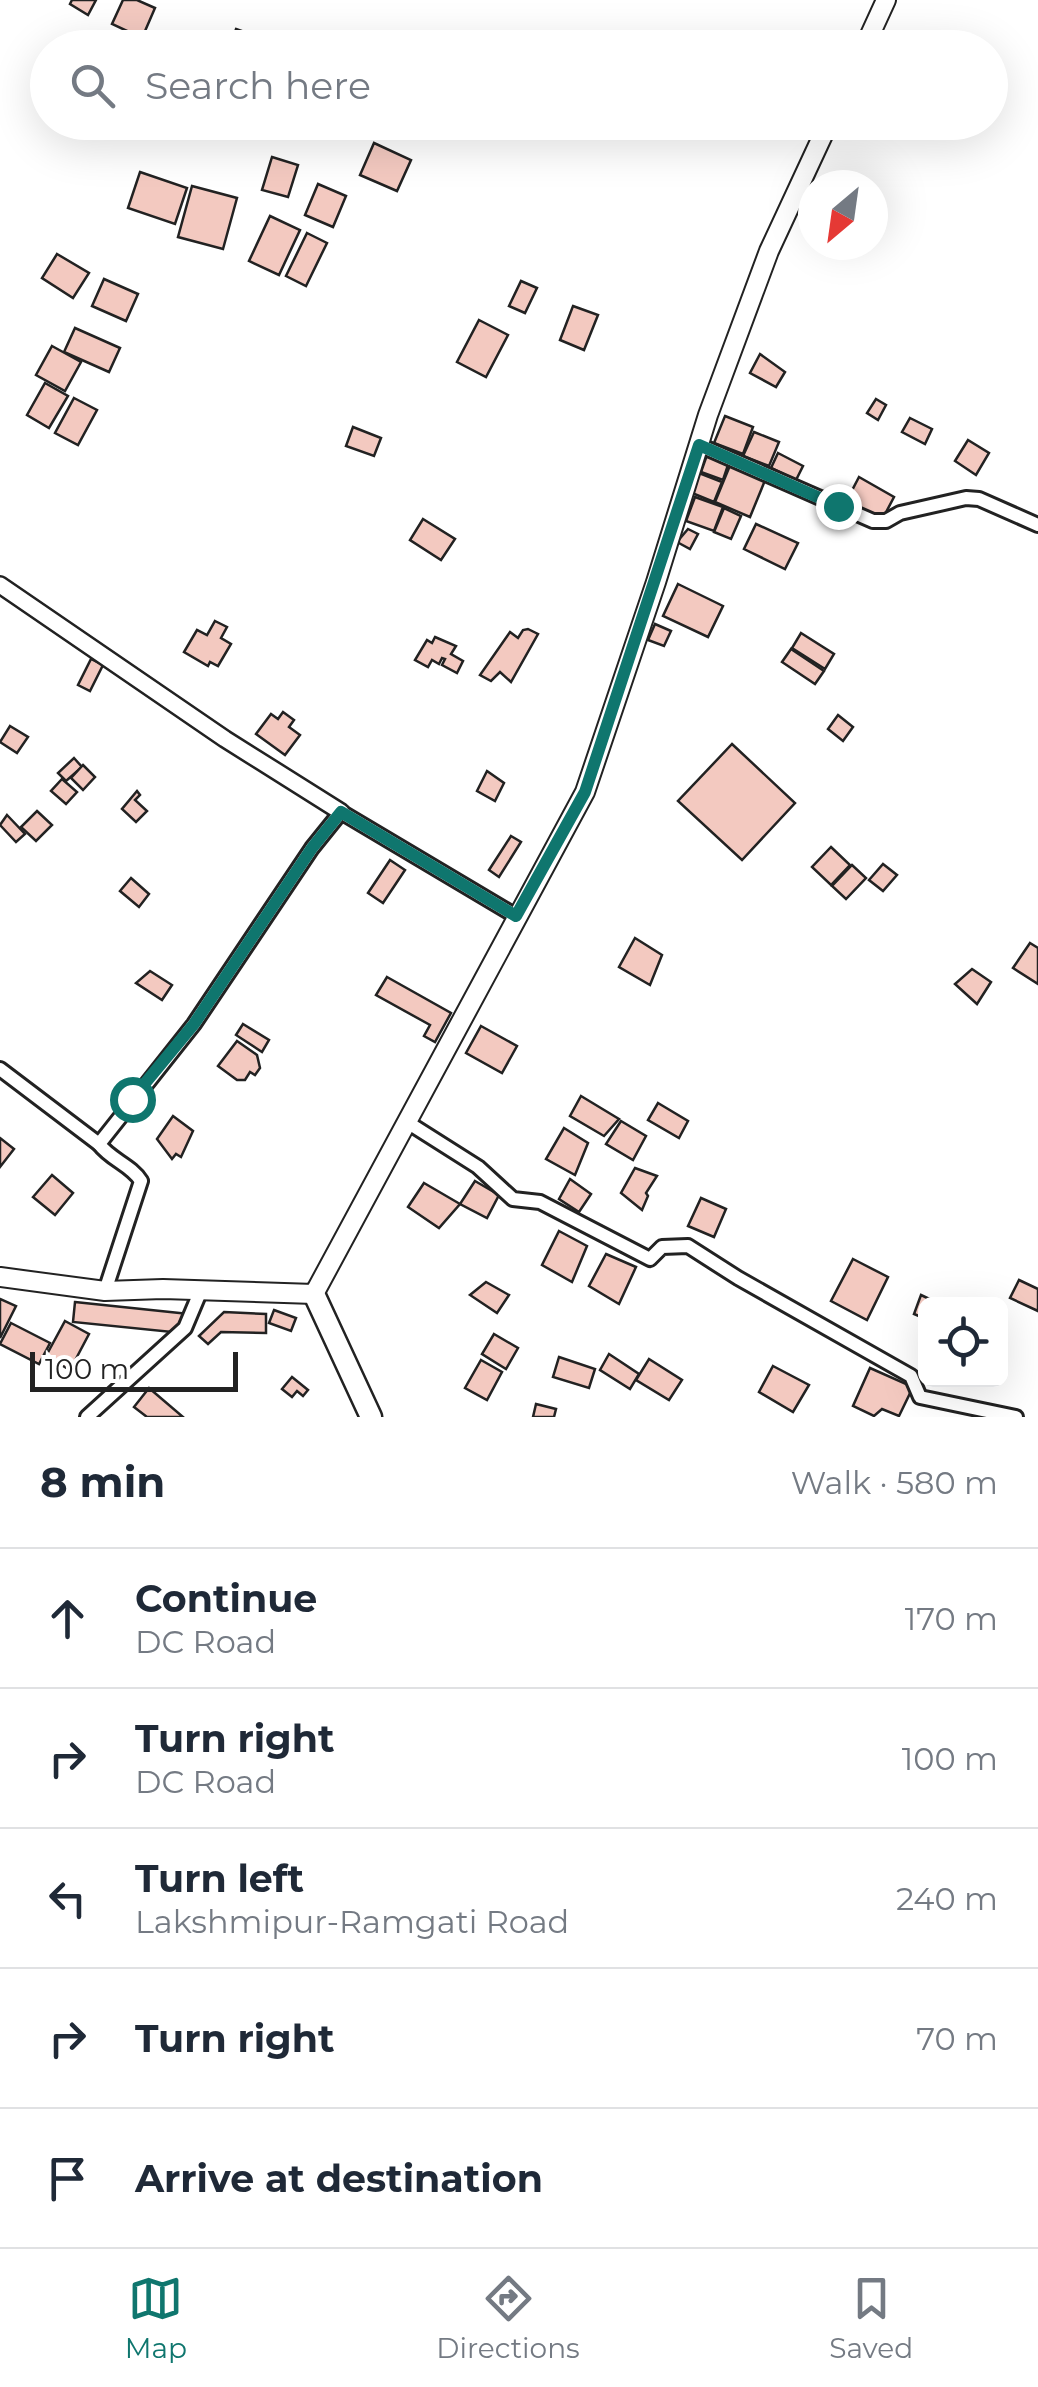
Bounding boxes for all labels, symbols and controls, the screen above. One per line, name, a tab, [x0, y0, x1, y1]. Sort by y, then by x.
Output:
search box	[30, 30, 1008, 140]
icon: search	[65, 58, 120, 113]
text: Search here	[145, 62, 371, 109]
north arrow	[798, 170, 888, 260]
route end	[816, 484, 862, 530]
route start	[110, 1077, 156, 1123]
map controls	[918, 1297, 1008, 1387]
button: locate	[918, 1297, 1008, 1387]
scale bar	[30, 1347, 238, 1392]
text: 100 m	[45, 1352, 129, 1386]
text: 8 min	[40, 1456, 165, 1508]
text: Walk · 580 m	[791, 1463, 998, 1502]
text: Continue	[135, 1575, 317, 1622]
icon: ahead	[40, 1591, 95, 1646]
text: 170 m	[905, 1599, 998, 1638]
text: DC Road	[135, 1622, 276, 1661]
text: Turn right	[135, 1715, 334, 1762]
icon: right	[40, 1731, 95, 1786]
text: 100 m	[902, 1739, 998, 1778]
text: DC Road	[135, 1762, 276, 1801]
text: Turn left	[135, 1855, 304, 1902]
icon: left	[40, 1871, 95, 1926]
text: 240 m	[896, 1879, 998, 1918]
text: Lakshmipur-Ramgati Road	[135, 1902, 569, 1941]
icon: right	[40, 2011, 95, 2066]
text: Turn right	[135, 2015, 334, 2062]
text: 70 m	[916, 2019, 998, 2058]
icon: arrive	[40, 2151, 95, 2206]
text: Arrive at destination	[135, 2155, 543, 2202]
tab: Map	[125, 2271, 187, 2365]
tab: Directions	[436, 2271, 580, 2365]
tab: Saved	[829, 2271, 913, 2365]

